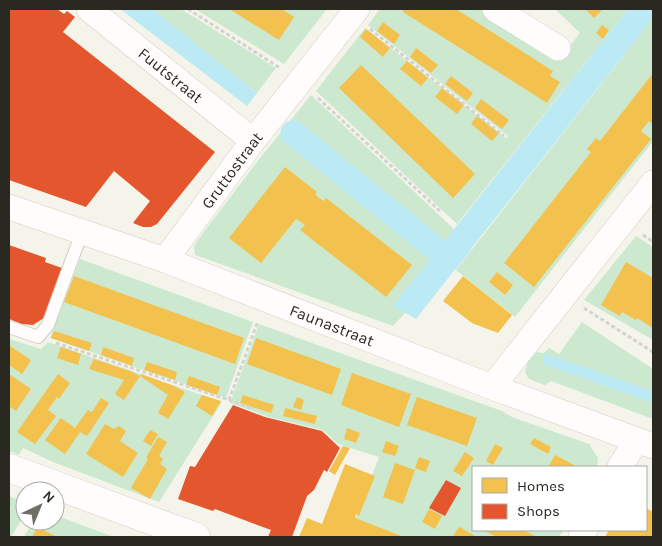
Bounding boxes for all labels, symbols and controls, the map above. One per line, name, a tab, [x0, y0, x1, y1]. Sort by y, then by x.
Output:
street label: Fuutstraat	[134, 44, 207, 107]
street label: Gruttostraat	[197, 128, 267, 212]
street label: Faunastraat	[287, 300, 377, 350]
legend	[472, 466, 647, 531]
text: Homes	[517, 477, 565, 495]
north arrow	[15, 481, 65, 531]
text: N	[39, 487, 58, 507]
text: Shops	[517, 502, 560, 520]

